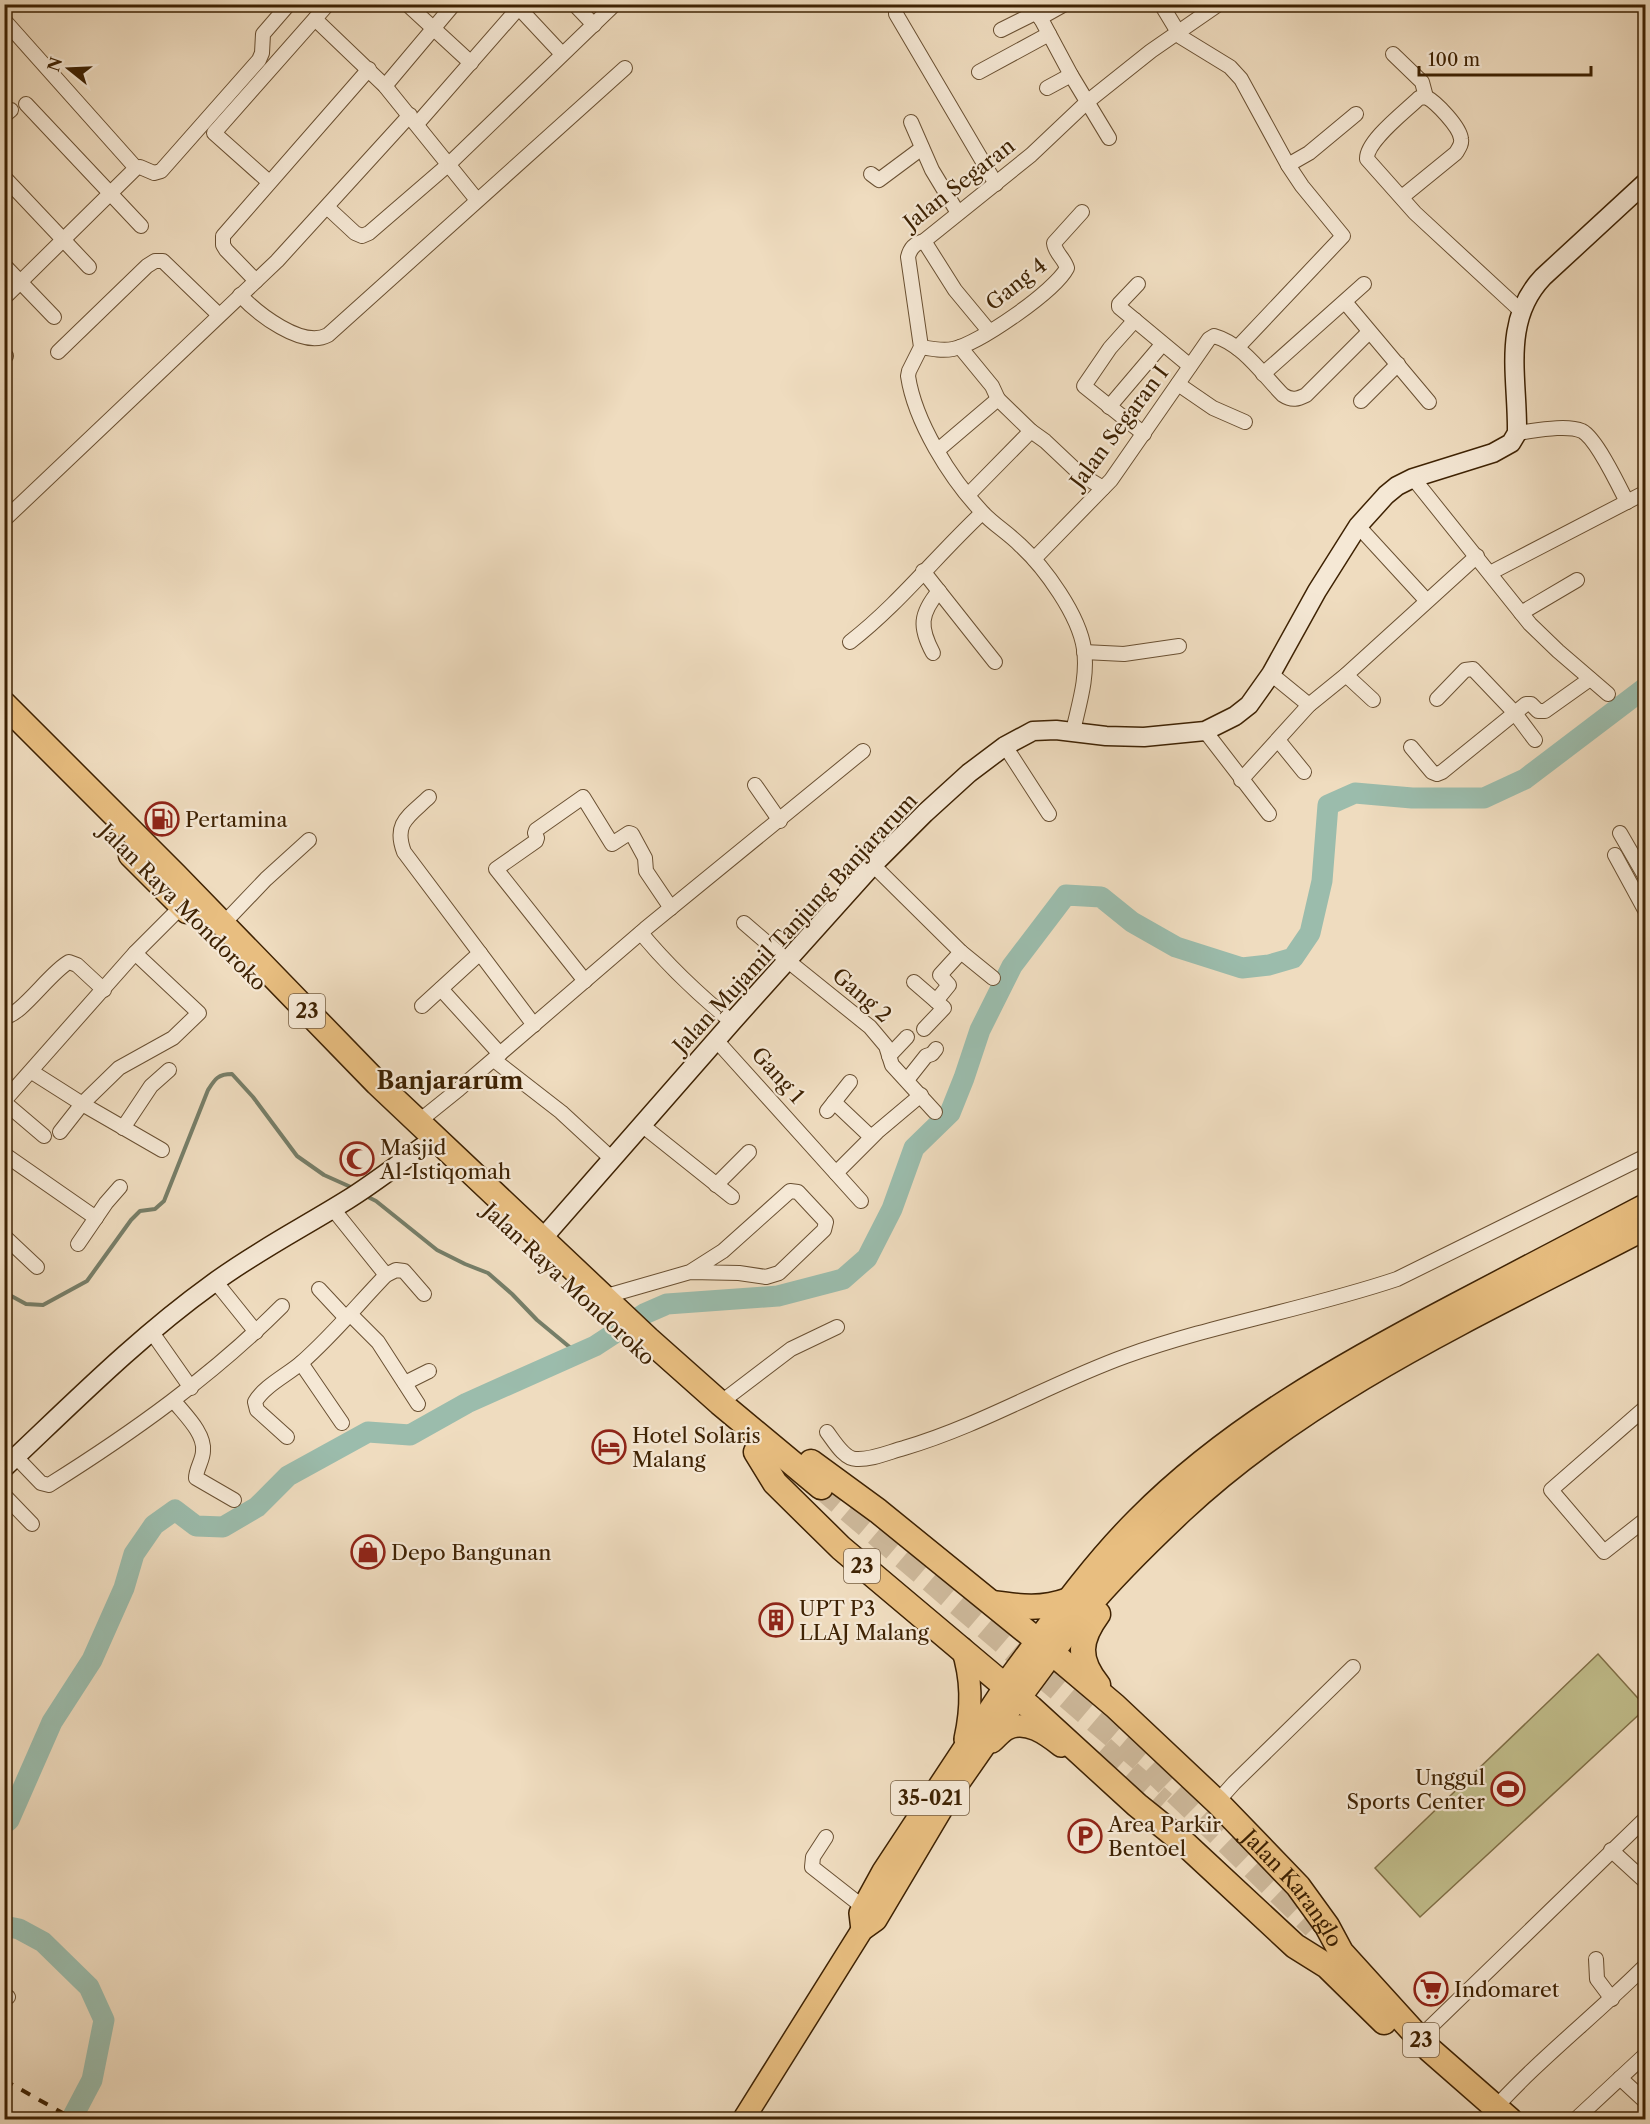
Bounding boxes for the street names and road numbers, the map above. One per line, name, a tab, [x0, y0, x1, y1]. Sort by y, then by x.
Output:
street label: Jalan Segaran	[896, 133, 1019, 237]
street label: Gang 4	[981, 253, 1051, 315]
street label: Jalan Segaran I	[1063, 361, 1173, 496]
street label: Jalan Mujamil Tanjung Banjararum	[666, 788, 922, 1060]
street label: Jalan Raya Mondoroko	[92, 816, 272, 996]
street label: Gang 2	[827, 963, 897, 1027]
road number: 23	[289, 994, 325, 1028]
street label: Gang 1	[746, 1042, 810, 1108]
street label: Jalan Raya Mondoroko	[476, 1196, 660, 1370]
road number: 23	[844, 1549, 880, 1583]
road number: 35-021	[891, 1781, 969, 1815]
street label: Jalan Karanglo	[1235, 1822, 1348, 1951]
road number: 23	[1403, 2023, 1439, 2057]

